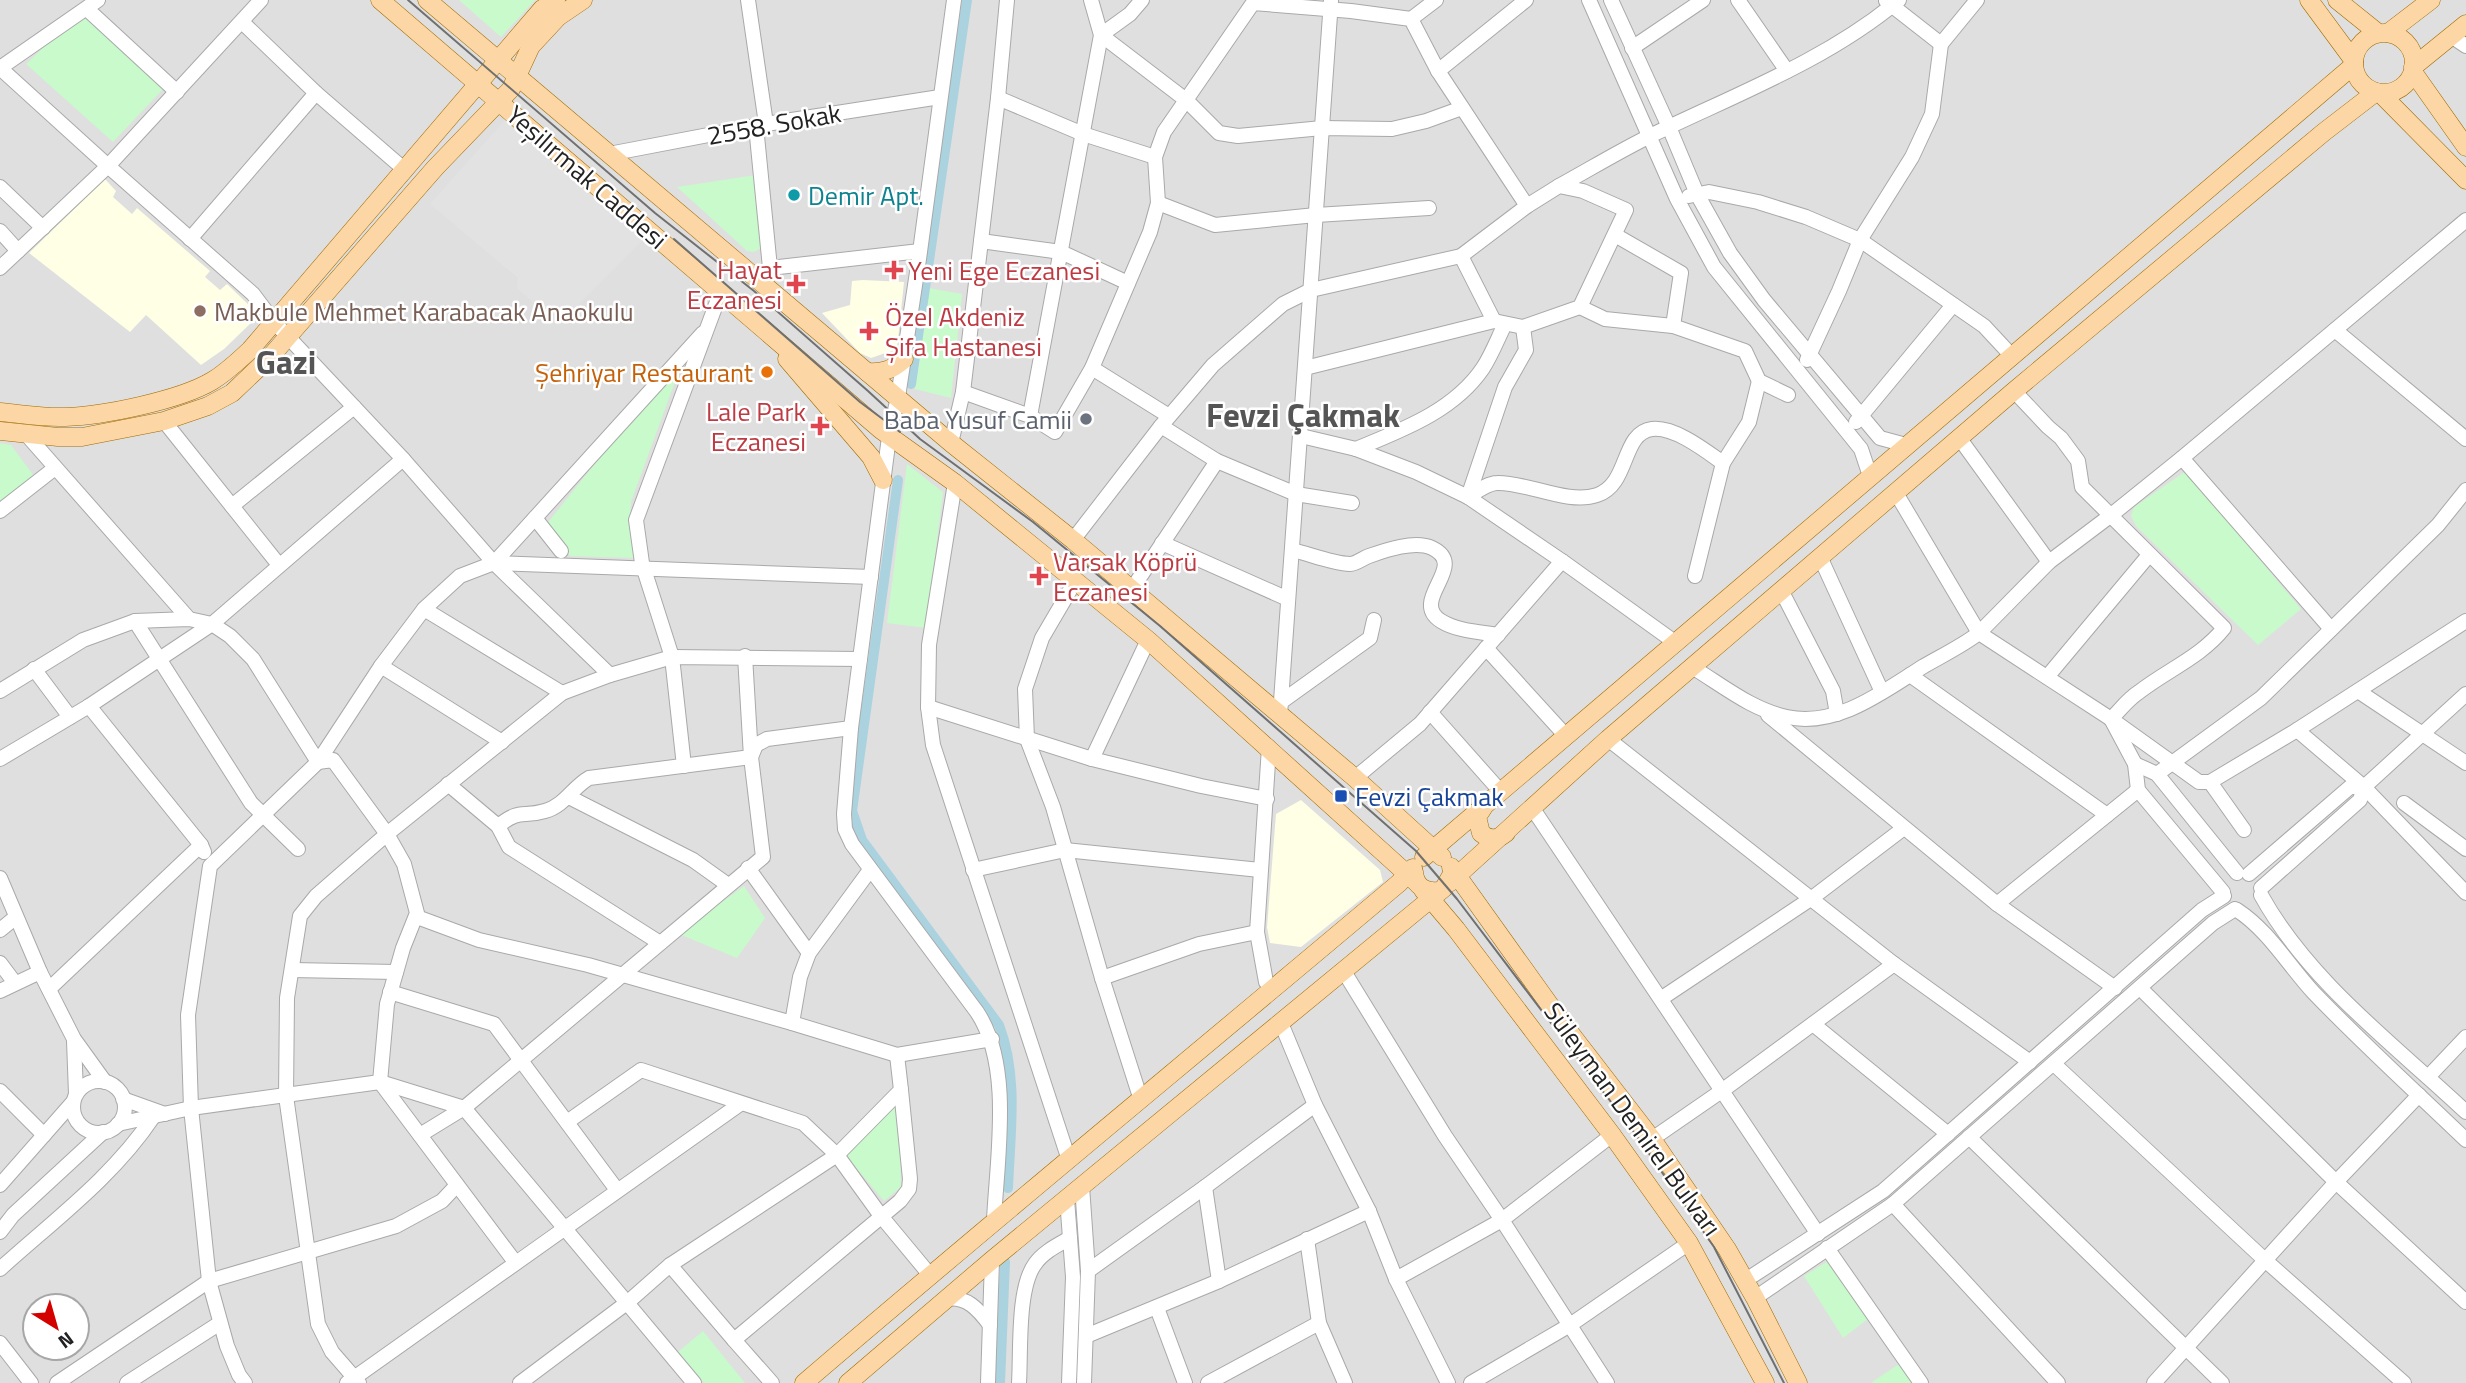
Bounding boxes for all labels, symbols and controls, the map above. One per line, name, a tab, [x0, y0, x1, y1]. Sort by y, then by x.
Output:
street label: 2558. Sokak	[704, 93, 844, 155]
street label: Yeşilırmak Caddesi	[498, 96, 676, 258]
place label: Demir Apt.	[808, 176, 924, 215]
marker: Demir Apt.	[786, 187, 802, 203]
place label: Hayat Eczanesi	[687, 250, 782, 319]
place label: Yeni Ege Eczanesi	[908, 251, 1100, 290]
marker: Yeni Ege Eczanesi	[886, 262, 902, 278]
marker: Hayat Eczanesi	[788, 276, 804, 292]
place label: Makbule Mehmet Karabacak Anaokulu	[214, 292, 633, 331]
place label: Özel Akdeniz Şifa Hastanesi	[885, 297, 1042, 366]
marker: Makbule Mehmet Karabacak Anaokulu	[192, 303, 208, 319]
marker: Özel Akdeniz Şifa Hastanesi	[859, 321, 879, 341]
district label: Gazi	[256, 337, 316, 387]
place label: Şehriyar Restaurant	[535, 353, 753, 392]
marker: Şehriyar Restaurant	[759, 364, 775, 380]
district label: Fevzi Çakmak	[1206, 390, 1400, 440]
place label: Lale Park Eczanesi	[706, 392, 806, 461]
place label: Baba Yusuf Camii	[884, 400, 1072, 439]
marker: Baba Yusuf Camii	[1078, 411, 1094, 427]
marker: Lale Park Eczanesi	[812, 418, 828, 434]
place label: Varsak Köprü Eczanesi	[1053, 542, 1197, 611]
marker: Varsak Köprü Eczanesi	[1031, 568, 1047, 584]
place label: Fevzi Çakmak	[1355, 777, 1504, 816]
marker: Fevzi Çakmak	[1333, 788, 1349, 804]
street label: Süleyman Demirel Bulvarı	[1535, 994, 1731, 1244]
north arrow	[21, 1292, 91, 1362]
text: N	[53, 1325, 81, 1357]

